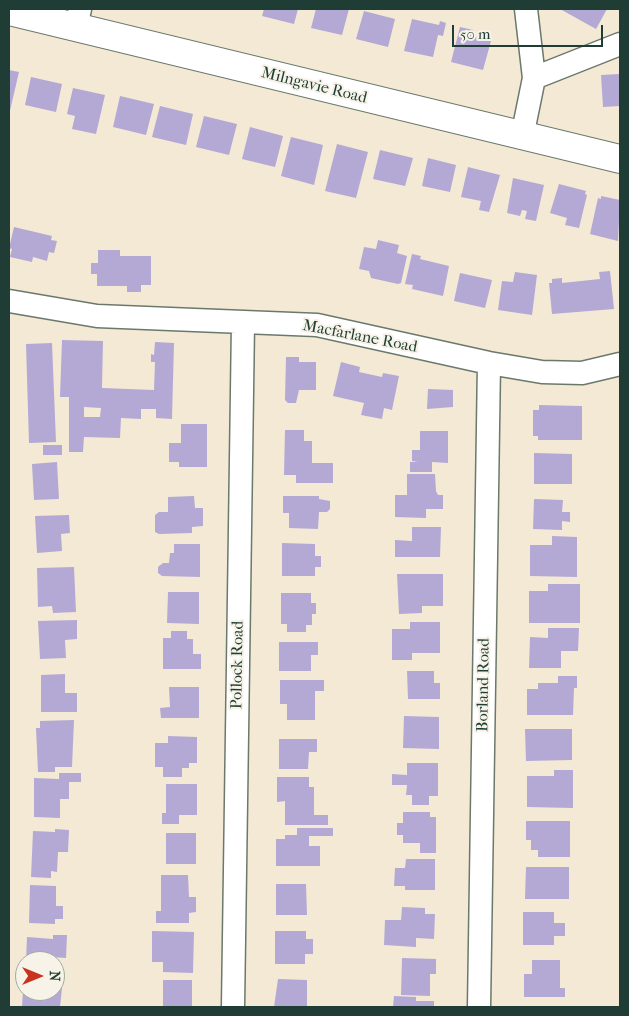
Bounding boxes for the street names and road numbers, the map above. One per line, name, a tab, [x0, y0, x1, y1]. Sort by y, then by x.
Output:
street label: Milngavie Road	[259, 64, 369, 108]
street label: Macfarlane Road	[301, 316, 419, 358]
street label: Pollock Road	[228, 621, 248, 709]
street label: Borland Road	[474, 638, 494, 732]

